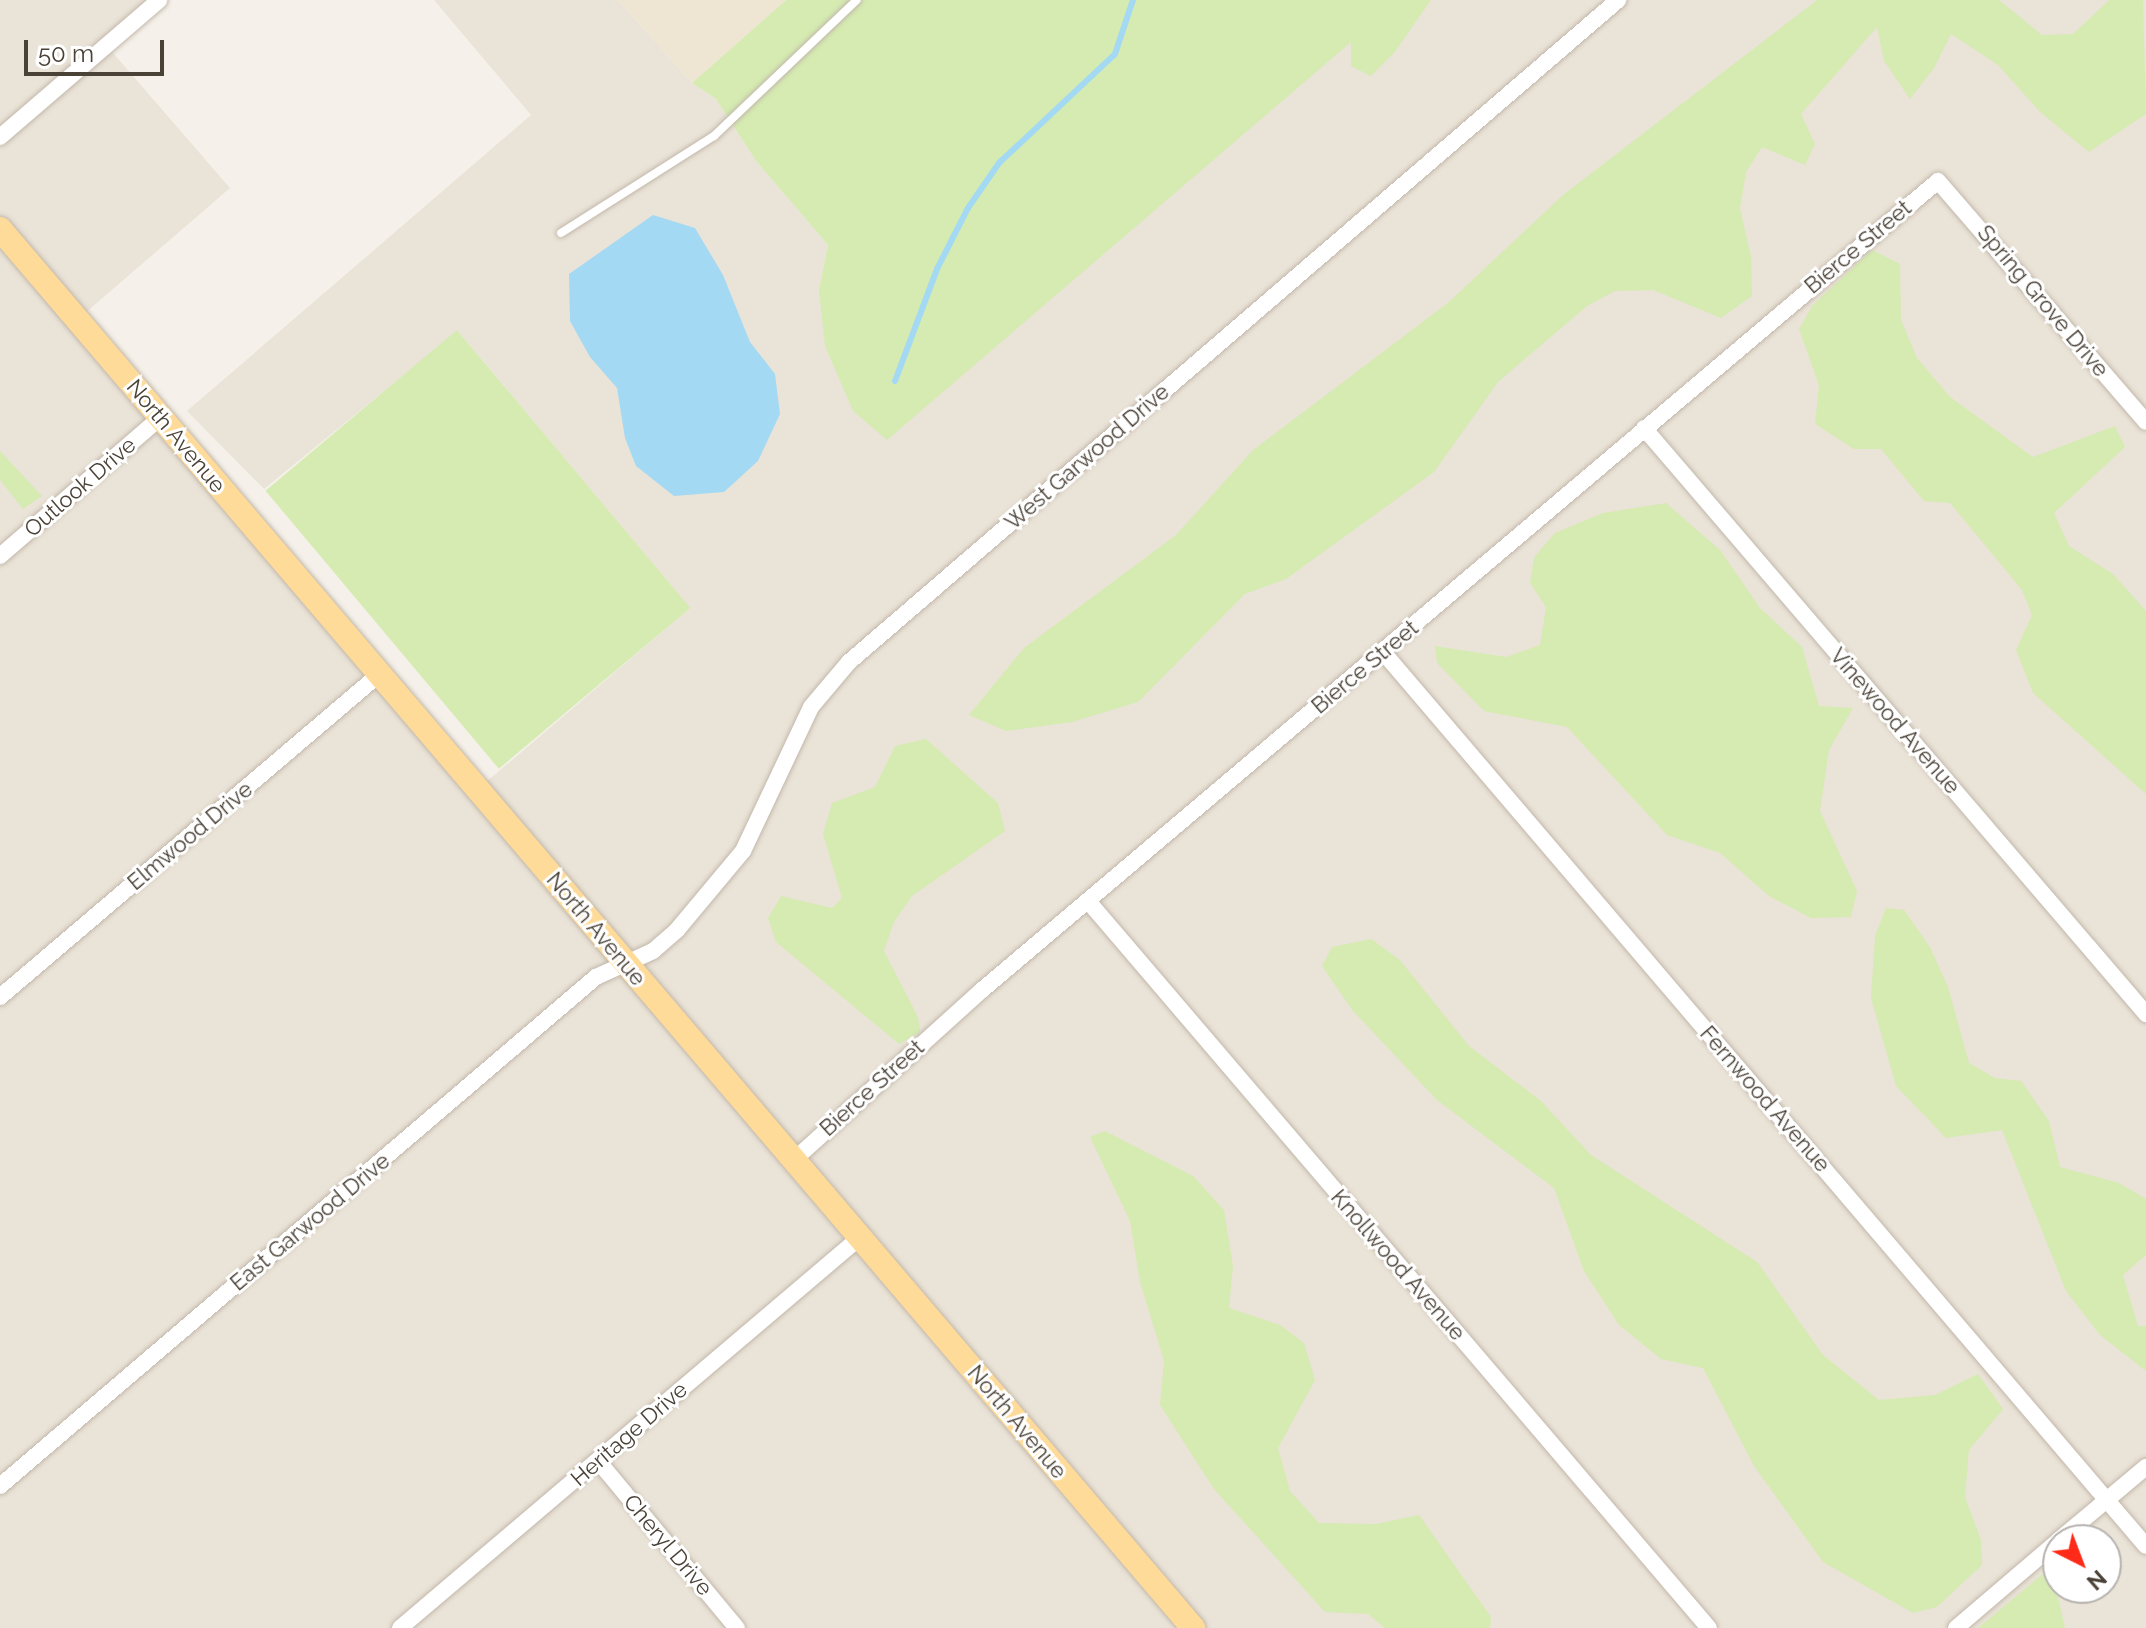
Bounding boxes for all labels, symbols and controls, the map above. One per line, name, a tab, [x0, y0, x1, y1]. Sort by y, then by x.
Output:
scale bar	[28, 24, 168, 74]
text: 50 m	[38, 39, 94, 68]
street label: Bierce Street	[1799, 195, 1917, 299]
street label: Spring Grove Drive	[1972, 220, 2114, 382]
street label: North Avenue	[121, 374, 231, 498]
street label: West Garwood Drive	[999, 378, 1175, 536]
street label: Outlook Drive	[19, 431, 141, 543]
street label: Bierce Street	[1306, 615, 1424, 719]
street label: Vinewood Avenue	[1824, 642, 1966, 800]
street label: Elmwood Drive	[122, 776, 258, 896]
street label: North Avenue	[541, 867, 651, 991]
street label: Fernwood Avenue	[1694, 1020, 1836, 1178]
street label: Bierce Street	[814, 1034, 930, 1142]
street label: East Garwood Drive	[225, 1148, 395, 1296]
street label: Knollwood Avenue	[1325, 1184, 1471, 1346]
street label: North Avenue	[962, 1360, 1072, 1484]
street label: Heritage Drive	[565, 1376, 693, 1492]
street label: Cheryl Drive	[618, 1489, 718, 1601]
north arrow	[2042, 1524, 2122, 1604]
text: N	[2082, 1565, 2112, 1596]

